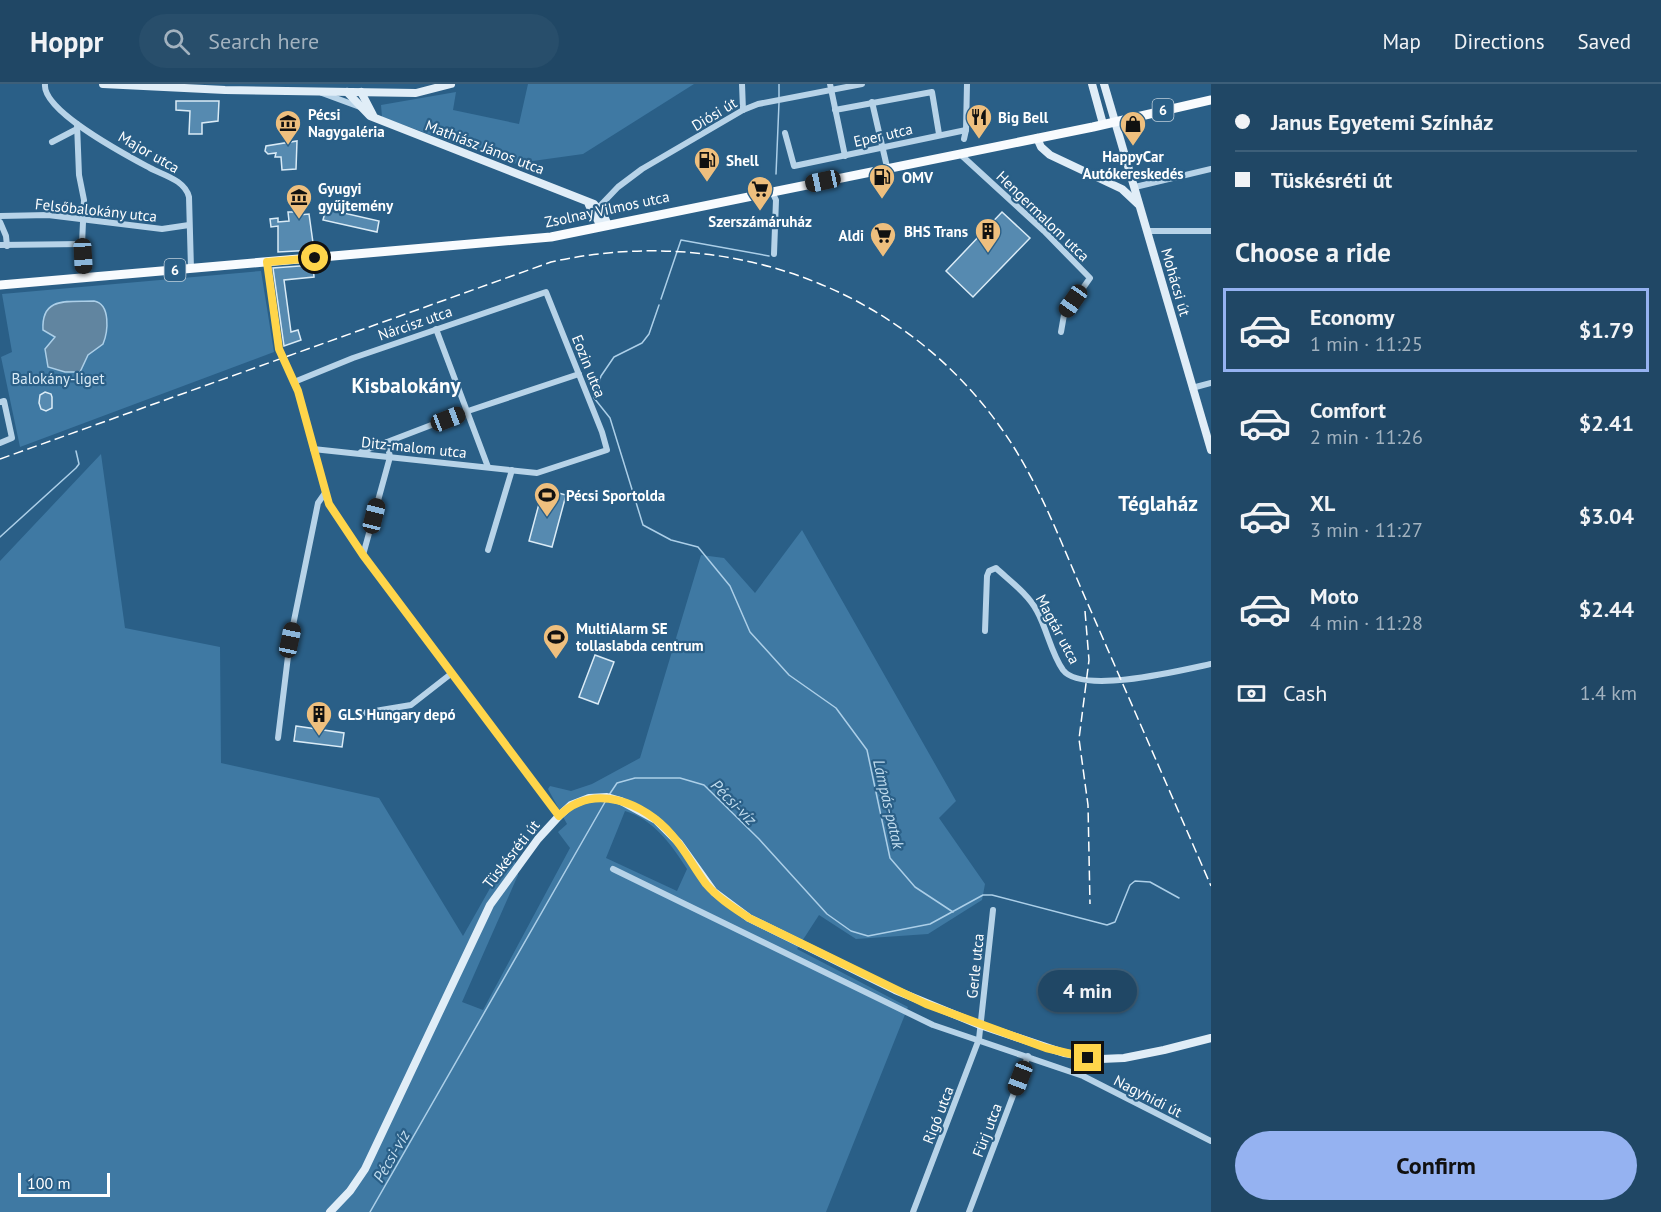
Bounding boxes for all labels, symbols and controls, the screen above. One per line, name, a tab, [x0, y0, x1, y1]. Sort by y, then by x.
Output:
search box	[139, 14, 559, 68]
text: Hoppr	[30, 23, 103, 60]
icon: search	[160, 25, 193, 58]
text: Search here	[208, 27, 319, 55]
text: Map	[1382, 28, 1421, 55]
text: Directions	[1454, 28, 1545, 55]
text: Saved	[1578, 28, 1631, 55]
street label: Diósi út	[688, 93, 740, 135]
road number: 6	[1152, 99, 1174, 121]
restaurant icon: Big Bell	[964, 102, 994, 140]
place label: Pécsi Nagygaléria	[308, 105, 385, 141]
museum icon: Pécsi Nagygaléria	[273, 108, 303, 146]
place label: Big Bell	[998, 108, 1049, 127]
text: Janus Egyetemi Színház	[1271, 108, 1493, 136]
shop icon: HappyCar Autókereskedés	[1118, 109, 1148, 147]
street label: Mathiász János utca	[423, 116, 547, 178]
street label: Eper utca	[852, 119, 914, 151]
street label: Major utca	[115, 127, 183, 177]
fuel station icon: Shell	[692, 145, 722, 183]
place label: HappyCar Autókereskedés	[1082, 147, 1184, 183]
place label: Shell	[726, 151, 759, 170]
fuel station icon: OMV	[867, 162, 897, 200]
text: Tüskésréti út	[1271, 166, 1392, 194]
street label: Hengermalom utca	[992, 167, 1094, 265]
car	[804, 168, 842, 194]
place label: OMV	[902, 168, 934, 187]
supermarket icon: Szerszámáruház	[745, 174, 775, 212]
place label: Gyugyi gyűjtemény	[318, 179, 394, 215]
museum icon: Gyugyi gyűjtemény	[284, 182, 314, 220]
street label: Zsolnay Vilmos utca	[543, 187, 671, 231]
street label: Felsőbalokány utca	[34, 194, 158, 226]
place label: Szerszámáruház	[708, 212, 812, 231]
building icon: BHS Trans	[973, 216, 1003, 254]
supermarket icon: Aldi	[868, 220, 898, 258]
place label: BHS Trans	[904, 222, 968, 241]
place label: Aldi	[838, 226, 864, 245]
text: Choose a ride	[1235, 235, 1391, 269]
car	[73, 238, 93, 274]
route start	[301, 244, 328, 271]
street label: Mohácsi út	[1157, 246, 1195, 318]
road number: 6	[164, 259, 186, 281]
car	[1055, 281, 1091, 321]
street label: Nárcisz utca	[375, 301, 455, 345]
icon: car	[1238, 303, 1292, 357]
text: Economy	[1310, 303, 1394, 331]
text: $1.79	[1579, 316, 1634, 344]
text: 1 min · 11:25	[1310, 331, 1423, 357]
street label: Eozin utca	[568, 332, 610, 400]
park label: Balokány-liget	[11, 369, 105, 388]
district label: Kisbalokány	[352, 372, 461, 399]
icon: car	[1238, 396, 1292, 450]
text: Comfort	[1310, 396, 1386, 424]
car	[428, 404, 468, 434]
text: $2.41	[1579, 409, 1634, 437]
text: 2 min · 11:26	[1310, 424, 1423, 450]
street label: Ditz-malom utca	[360, 432, 468, 462]
sports icon: Pécsi Sportolda	[532, 480, 562, 518]
place label: Pécsi Sportolda	[566, 486, 665, 505]
icon: car	[1238, 489, 1292, 543]
text: XL	[1310, 489, 1335, 517]
district label: Téglaház	[1118, 490, 1198, 517]
car	[361, 496, 387, 536]
text: $3.04	[1579, 502, 1634, 530]
text: 3 min · 11:27	[1310, 517, 1423, 543]
icon: car	[1238, 582, 1292, 636]
text: Moto	[1310, 582, 1359, 610]
street label: Magtár utca	[1032, 591, 1084, 667]
text: $2.44	[1579, 595, 1634, 623]
text: 4 min · 11:28	[1310, 610, 1423, 636]
place label: MultiAlarm SE tollaslabda centrum	[576, 619, 704, 655]
car	[277, 621, 303, 659]
sports icon: MultiAlarm SE tollaslabda centrum	[541, 622, 571, 660]
icon: cash	[1235, 677, 1268, 710]
text: Cash	[1283, 679, 1327, 707]
text: 1.4 km	[1580, 680, 1637, 706]
building icon: GLS Hungary depó	[304, 699, 334, 737]
place label: GLS Hungary depó	[338, 705, 456, 724]
water label: Lámpás-patak	[869, 757, 909, 851]
water label: Pécsi-víz	[707, 775, 762, 830]
street label: Tüskésréti út	[478, 816, 544, 892]
street label: Gerle utca	[962, 933, 988, 999]
callout: 4 min	[1038, 971, 1138, 1013]
text: 4 min	[1063, 978, 1112, 1004]
route end	[1074, 1044, 1101, 1071]
car	[1005, 1058, 1035, 1098]
street label: Nagyhidi út	[1111, 1071, 1185, 1121]
street label: Rigó utca	[918, 1083, 958, 1147]
street label: Fürj utca	[968, 1100, 1006, 1160]
water label: Pécsi-víz	[368, 1125, 414, 1186]
button: Confirm	[1235, 1131, 1637, 1200]
scale bar	[18, 1170, 110, 1198]
text: 100 m	[27, 1173, 70, 1193]

